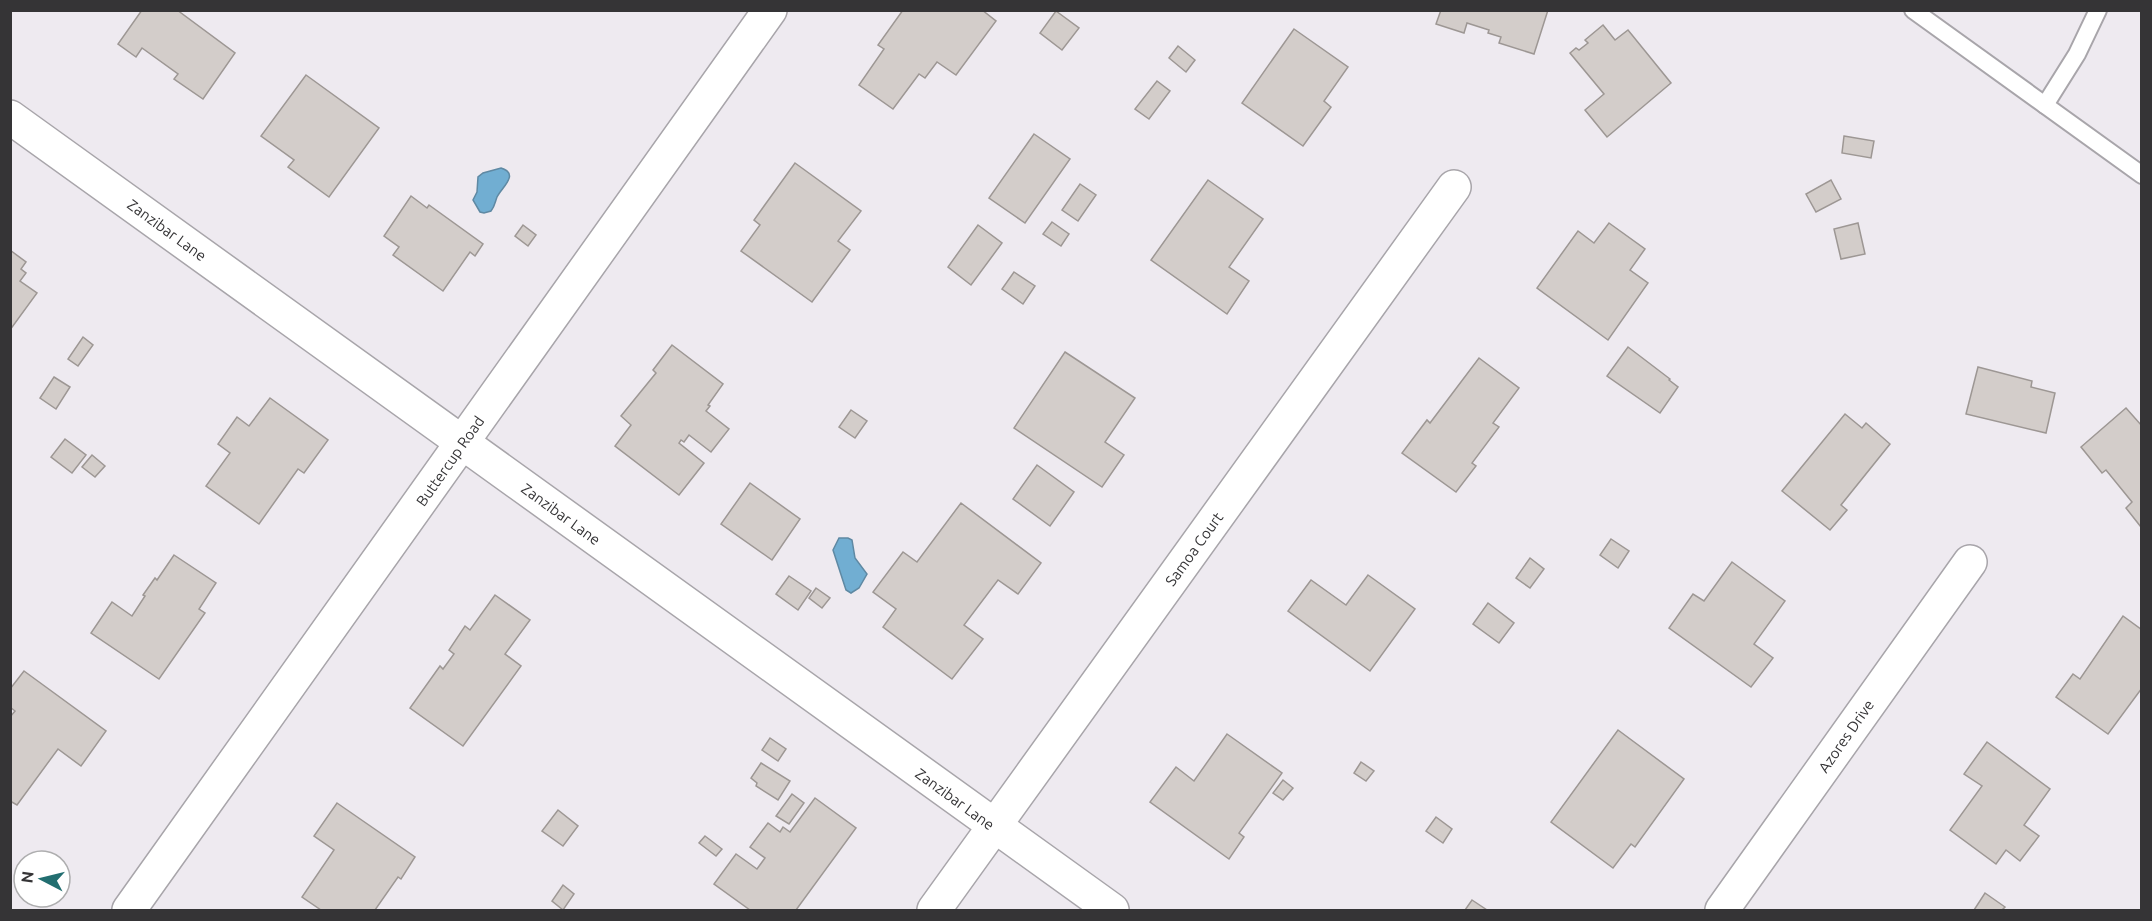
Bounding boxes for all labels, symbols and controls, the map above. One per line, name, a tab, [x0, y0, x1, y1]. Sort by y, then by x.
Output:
street label: Zanzibar Lane	[124, 196, 210, 264]
street label: Buttercup Road	[413, 413, 487, 509]
street label: Zanzibar Lane	[518, 480, 604, 548]
street label: Samoa Court	[1162, 509, 1226, 589]
street label: Azores Drive	[1815, 696, 1877, 776]
street label: Zanzibar Lane	[912, 765, 998, 833]
north arrow	[12, 849, 72, 909]
text: N	[17, 870, 37, 884]

